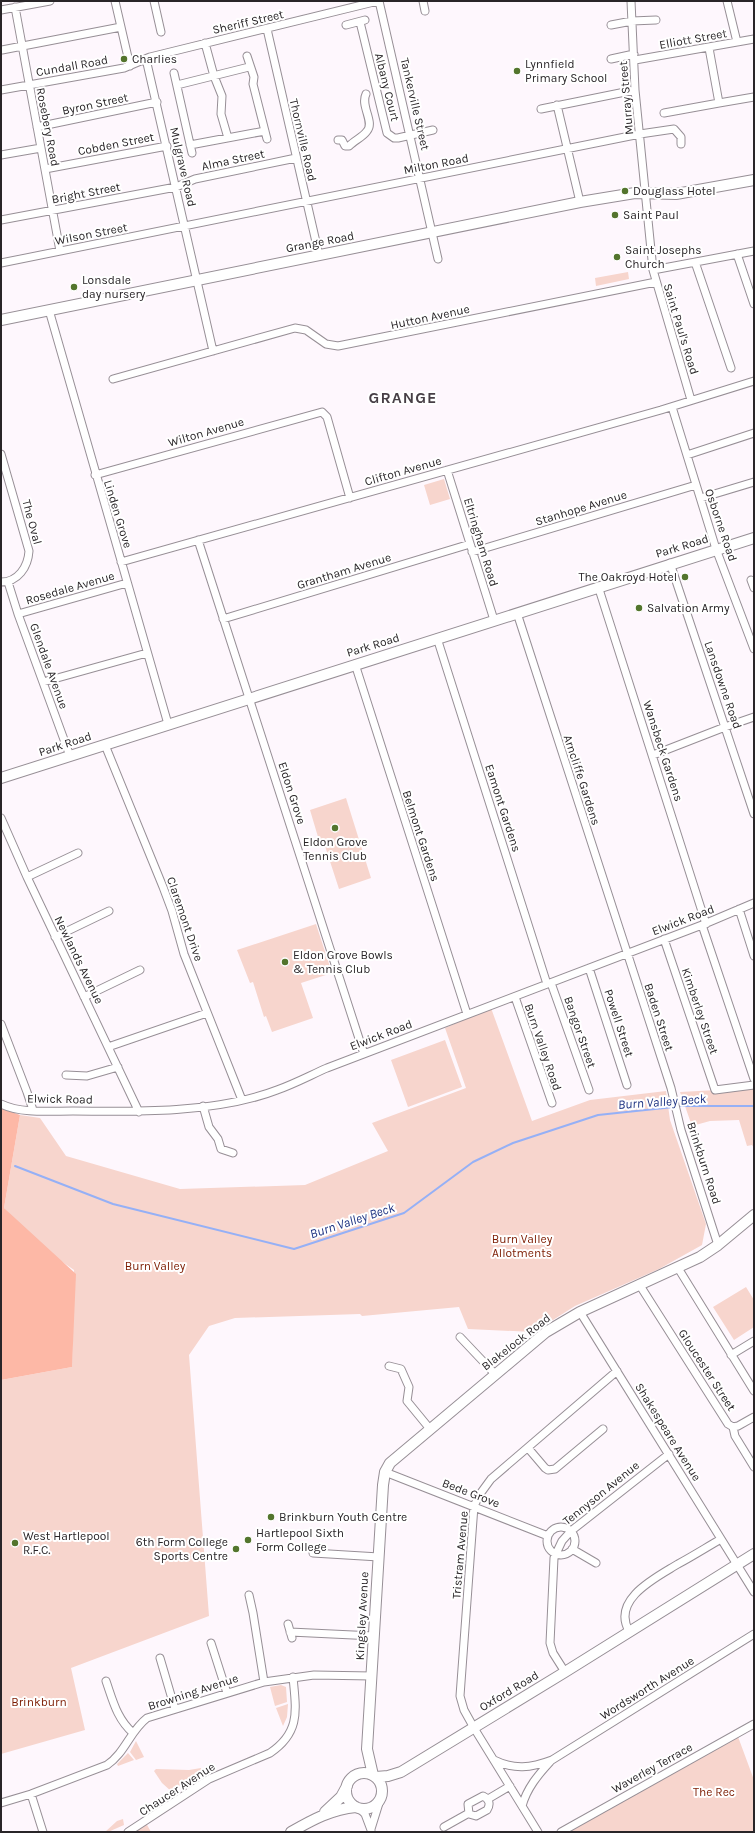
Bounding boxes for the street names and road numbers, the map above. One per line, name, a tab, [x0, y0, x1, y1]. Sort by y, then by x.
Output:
street label: Sheriff Street	[211, 7, 285, 37]
street label: Elliott Street	[658, 26, 728, 52]
street label: Albany Court	[372, 51, 402, 123]
street label: Cundall Road	[35, 53, 109, 79]
street label: Tankerville Street	[398, 56, 433, 152]
street label: Murray Street	[616, 60, 636, 136]
street label: Rosebery Road	[33, 86, 63, 168]
street label: Byron Street	[61, 90, 130, 118]
street label: Thornville Road	[287, 97, 319, 183]
street label: Mulgrave Road	[167, 126, 199, 208]
street label: Cobden Street	[77, 130, 156, 158]
street label: Alma Street	[200, 146, 266, 173]
street label: Milton Road	[402, 151, 470, 177]
street label: Bright Street	[50, 179, 122, 207]
street label: Wilson Street	[54, 220, 129, 248]
street label: Grange Road	[285, 229, 355, 255]
street label: Saint Paul's Road	[661, 282, 701, 376]
street label: Hutton Avenue	[389, 302, 471, 332]
street label: Wilton Avenue	[166, 414, 246, 450]
street label: Clifton Avenue	[363, 453, 443, 489]
street label: Linden Grove	[101, 478, 135, 550]
street label: Stanhope Avenue	[534, 487, 628, 529]
street label: Osborne Road	[702, 487, 740, 563]
street label: Eltringham Road	[461, 496, 501, 588]
street label: The Oval	[19, 498, 45, 546]
street label: Park Road	[654, 531, 710, 561]
street label: Grantham Avenue	[295, 550, 393, 592]
street label: Rosedale Avenue	[24, 569, 116, 607]
street label: Glendale Avenue	[27, 621, 71, 711]
street label: Park Road	[345, 630, 401, 660]
street label: Lansdowne Road	[701, 639, 745, 731]
street label: Wansbeck Gardens	[640, 699, 686, 803]
street label: Park Road	[37, 729, 93, 759]
street label: Arncliffe Gardens	[561, 733, 603, 827]
street label: Eldon Grove	[275, 760, 309, 826]
street label: Eamont Gardens	[482, 762, 524, 854]
street label: Belmont Gardens	[400, 789, 442, 883]
street label: Claremont Drive	[164, 875, 206, 963]
street label: Elwick Road	[650, 902, 716, 938]
street label: Newlands Avenue	[52, 914, 106, 1006]
street label: Kimberley Street	[679, 966, 722, 1057]
street label: Baden Street	[641, 981, 677, 1053]
street label: Powell Street	[601, 987, 637, 1059]
street label: Bangor Street	[561, 994, 599, 1070]
street label: Burn Valley Road	[522, 1002, 564, 1092]
street label: Elwick Road	[348, 1017, 414, 1053]
street label: Elwick Road	[27, 1091, 93, 1107]
street label: Brinkburn Road	[684, 1120, 724, 1206]
street label: Blakelock Road	[479, 1311, 553, 1373]
street label: Gloucester Street	[675, 1327, 739, 1414]
street label: Shakespeare Avenue	[632, 1380, 704, 1484]
street label: Tennyson Avenue	[560, 1458, 642, 1528]
street label: Bede Grove	[440, 1476, 502, 1510]
street label: Tristram Avenue	[449, 1510, 471, 1600]
street label: Kingsley Avenue	[353, 1571, 371, 1661]
street label: Wordsworth Avenue	[597, 1653, 697, 1723]
street label: Oxford Road	[477, 1668, 541, 1714]
street label: Browning Avenue	[146, 1671, 240, 1713]
street label: Waverley Terrace	[609, 1740, 695, 1796]
street label: Chaucer Avenue	[136, 1759, 218, 1819]

